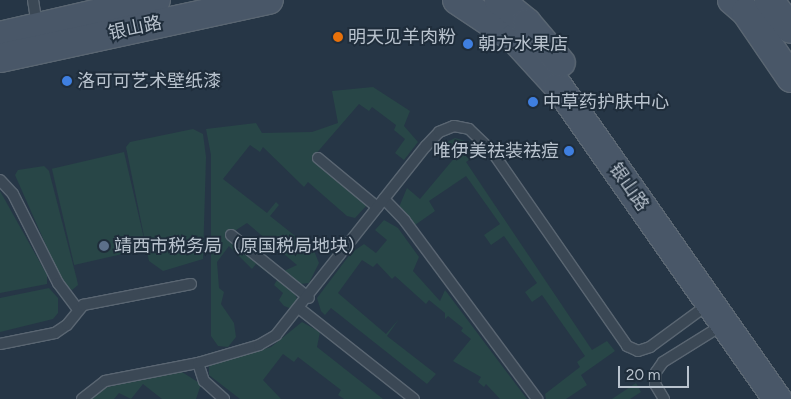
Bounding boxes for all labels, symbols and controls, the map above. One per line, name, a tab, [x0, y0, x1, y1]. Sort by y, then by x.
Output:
street label: 银山路	[106, 12, 164, 44]
place label: 明天见羊肉粉	[348, 26, 456, 48]
marker: 明天见羊肉粉	[332, 31, 344, 43]
place label: 朝方水果店	[478, 33, 568, 55]
marker: 朝方水果店	[462, 38, 474, 50]
place label: 洛可可艺术壁纸漆	[77, 70, 221, 92]
marker: 洛可可艺术壁纸漆	[61, 75, 73, 87]
place label: 中草药护肤中心	[543, 91, 669, 113]
marker: 中草药护肤中心	[527, 96, 539, 108]
place label: 唯伊美祛装祛痘	[433, 140, 559, 162]
marker: 唯伊美祛装祛痘	[563, 145, 575, 157]
street label: 银山路	[605, 159, 653, 215]
place label: 靖西市税务局（原国税局地块）	[114, 235, 366, 257]
marker: 靖西市税务局（原国税局地块）	[98, 240, 110, 252]
scale bar	[621, 356, 692, 388]
text: 20 m	[626, 366, 660, 384]

